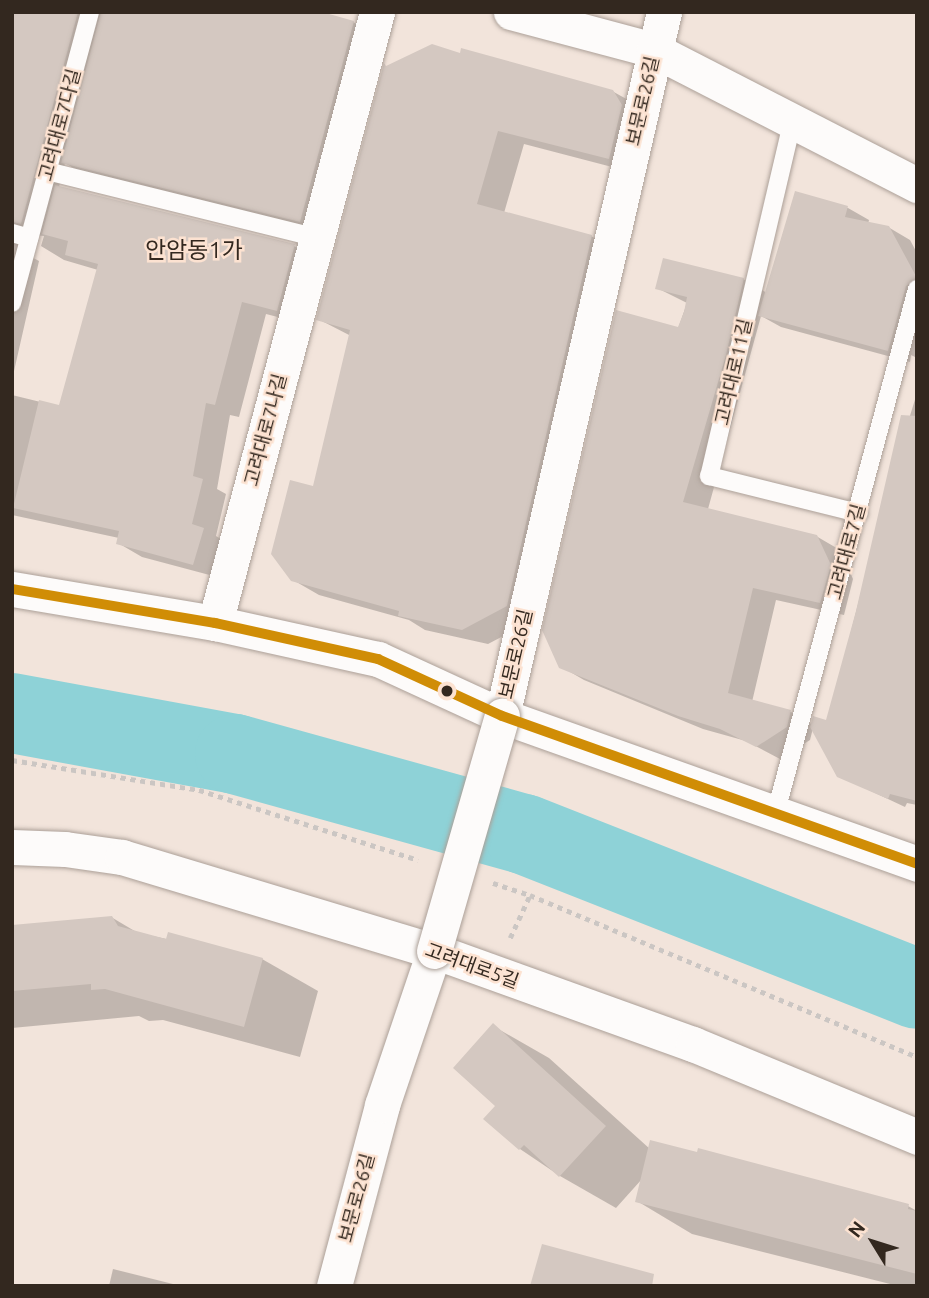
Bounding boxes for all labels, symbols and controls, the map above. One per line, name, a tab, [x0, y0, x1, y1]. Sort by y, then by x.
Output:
street label: 보문로26길	[622, 54, 664, 148]
street label: 고려대로7다길	[34, 66, 86, 184]
district label: 안암동1가	[145, 236, 243, 264]
street label: 고려대로11길	[711, 316, 757, 428]
street label: 고려대로7나길	[240, 371, 292, 489]
street label: 고려대로7길	[823, 502, 871, 602]
street label: 보문로26길	[495, 607, 537, 701]
unlabelled marker	[440, 684, 454, 698]
street label: 고려대로5길	[422, 939, 522, 993]
street label: 보문로26길	[334, 1151, 380, 1245]
north arrow	[838, 1207, 908, 1277]
text: N	[843, 1217, 869, 1241]

